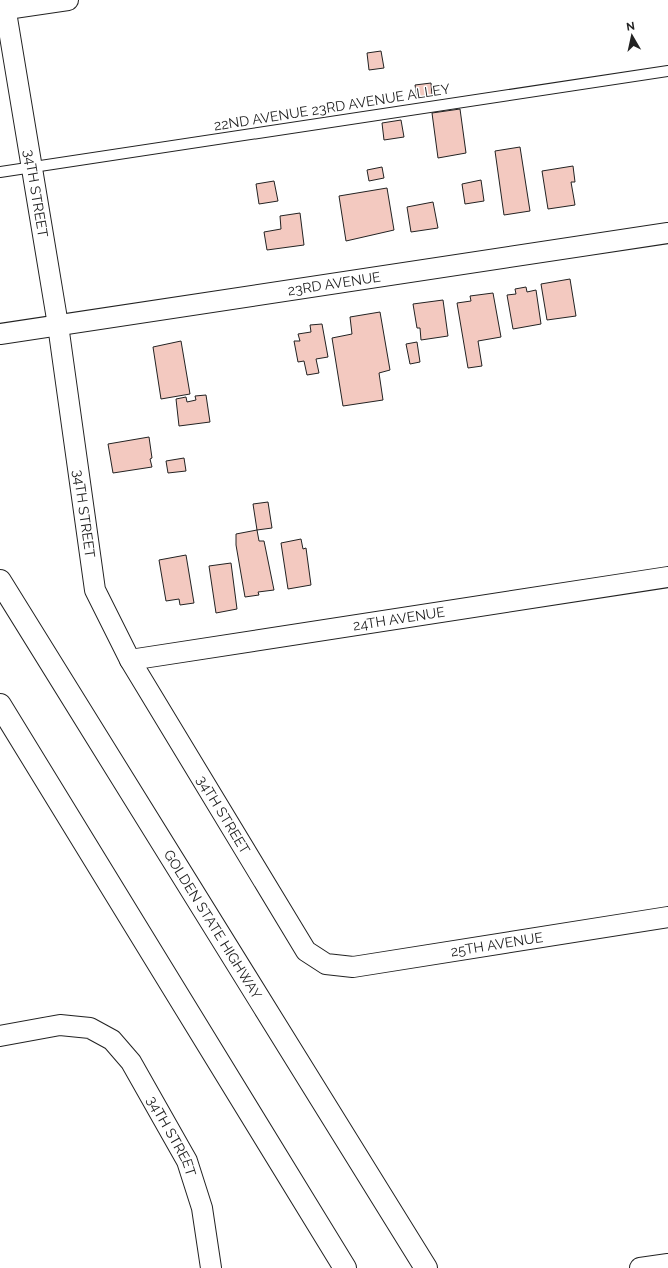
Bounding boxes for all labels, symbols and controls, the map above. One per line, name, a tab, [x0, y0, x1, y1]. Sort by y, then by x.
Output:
north arrow	[612, 16, 652, 56]
text: N	[625, 20, 636, 34]
street label: 22ND AVENUE 23RD AVENUE ALLEY	[213, 80, 451, 134]
street label: 34TH STREET	[21, 148, 51, 239]
street label: 23RD AVENUE	[287, 269, 382, 298]
street label: 34TH STREET	[70, 469, 98, 559]
street label: 24TH AVENUE	[352, 604, 446, 634]
street label: 34TH STREET	[194, 773, 254, 857]
street label: GOLDEN STATE HIGHWAY	[161, 847, 265, 1002]
street label: 25TH AVENUE	[450, 929, 544, 959]
street label: 34TH STREET	[144, 1093, 199, 1178]

